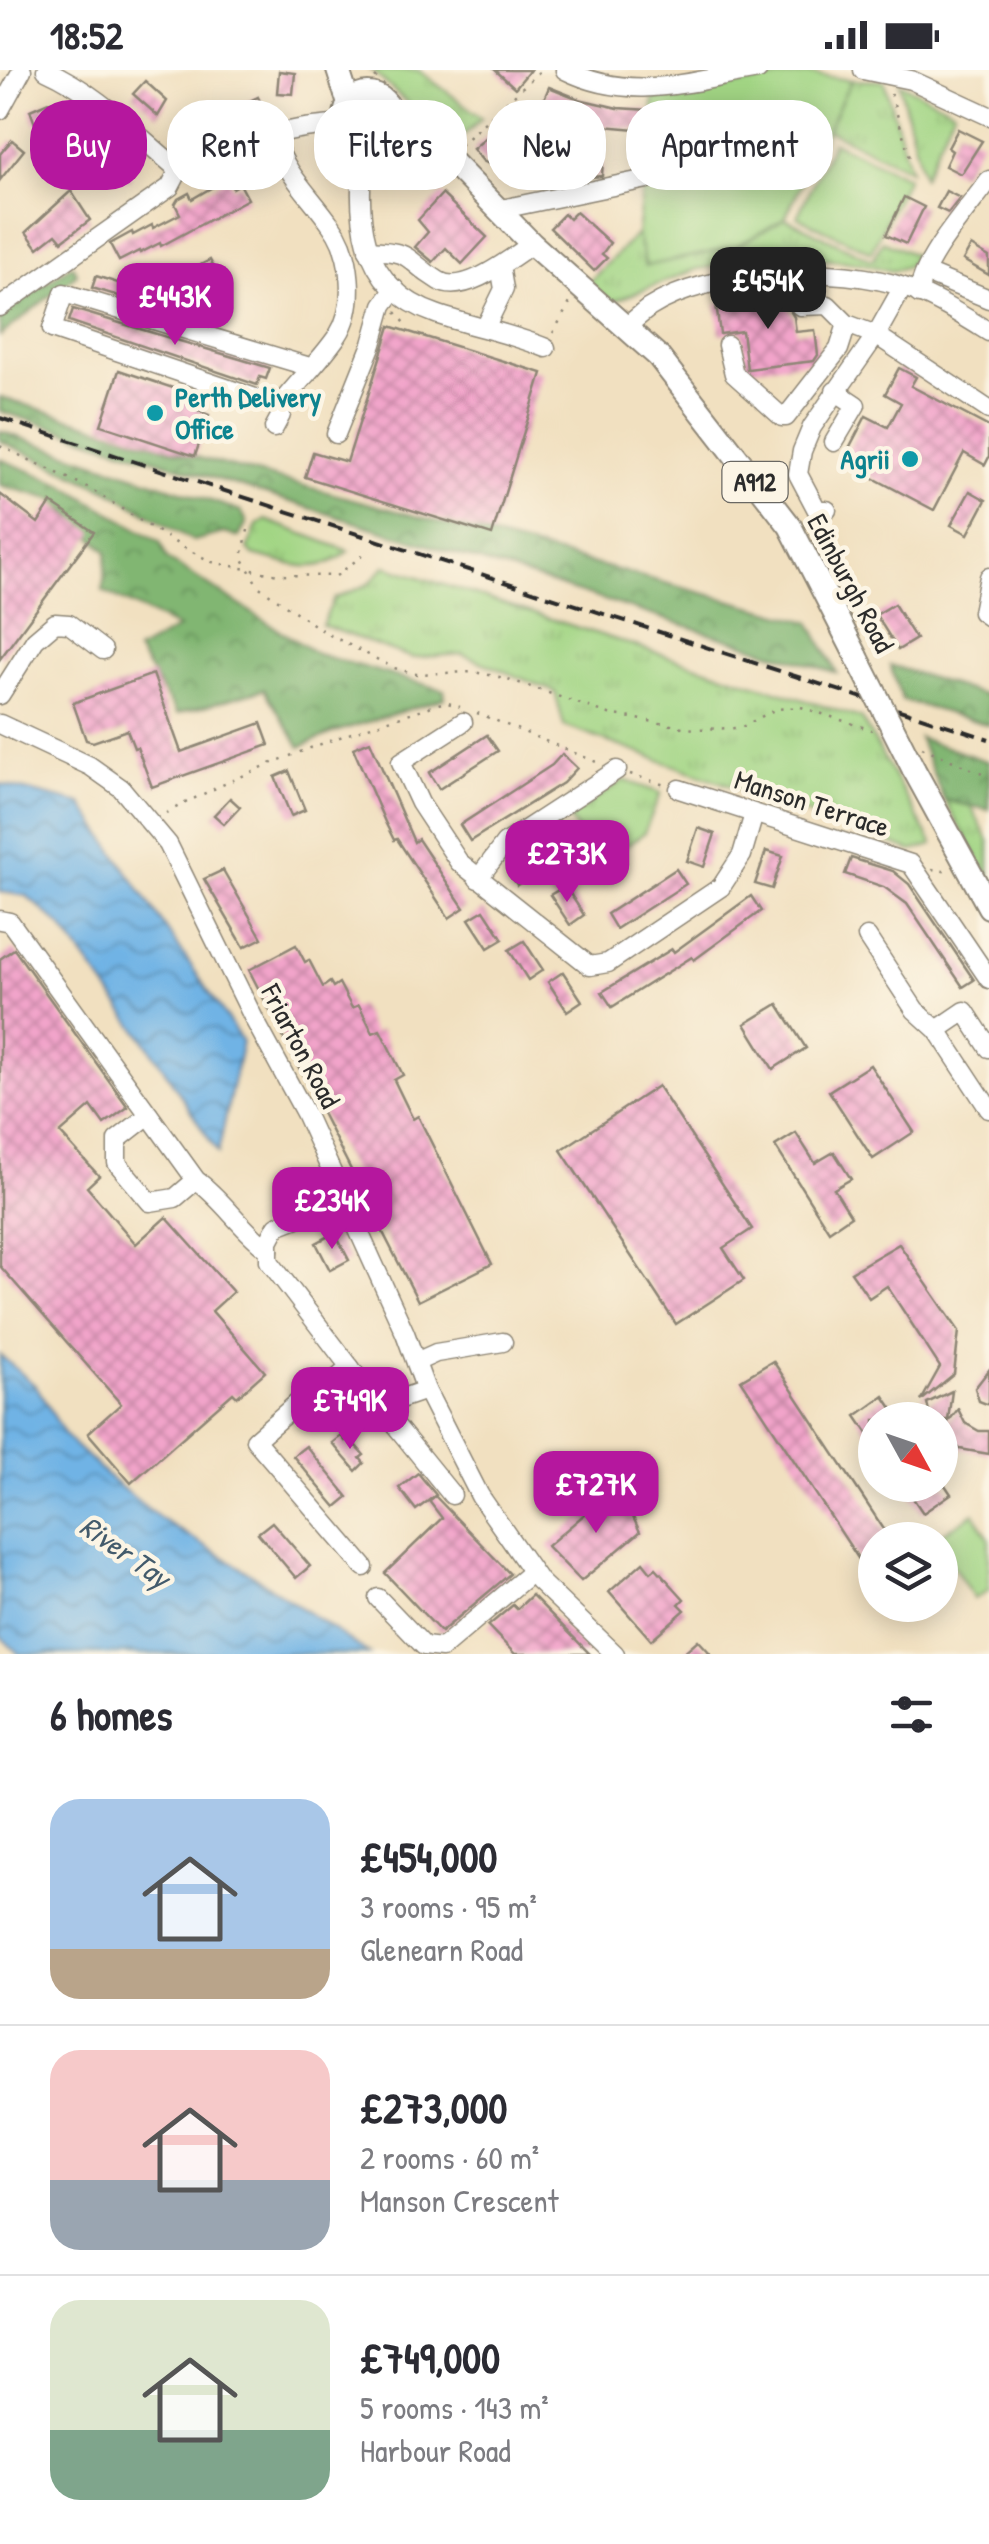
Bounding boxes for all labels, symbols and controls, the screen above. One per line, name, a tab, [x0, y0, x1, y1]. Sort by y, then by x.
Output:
text: 18:52	[50, 9, 123, 61]
chip: Buy	[30, 100, 147, 190]
chip: Rent	[167, 100, 294, 190]
chip: Filters	[314, 100, 467, 190]
chip: New	[487, 100, 606, 190]
chip: Apartment	[626, 100, 833, 190]
pin: £454K	[698, 247, 838, 332]
text: £454K	[732, 258, 804, 301]
pin: £443K	[105, 263, 245, 348]
text: £443K	[139, 274, 211, 317]
place label: Perth Delivery Office	[175, 378, 322, 448]
marker: Perth Delivery Office	[144, 402, 166, 424]
place label: Agrii	[841, 440, 890, 479]
marker: Agrii	[899, 448, 921, 470]
road number: A912	[722, 462, 788, 502]
street label: Edinburgh Road	[798, 507, 904, 659]
street label: Manson Terrace	[730, 760, 894, 846]
pin: £273K	[497, 820, 637, 905]
text: £273K	[527, 831, 607, 874]
street label: Friarton Road	[252, 977, 350, 1115]
pin: £234K	[262, 1167, 402, 1252]
text: £234K	[294, 1178, 370, 1221]
pin: £749K	[280, 1367, 420, 1452]
text: £749K	[313, 1378, 387, 1421]
north arrow	[858, 1402, 958, 1502]
map controls	[858, 1402, 958, 1622]
pin: £727K	[526, 1451, 666, 1536]
text: £727K	[556, 1462, 637, 1505]
water label: River Tay	[72, 1506, 181, 1599]
button: layers	[858, 1522, 958, 1622]
text: 6 homes	[50, 1686, 172, 1743]
icon: filters	[884, 1687, 939, 1742]
text: £454,000	[360, 1828, 497, 1885]
icon: home	[130, 1839, 250, 1959]
text: 3 rooms · 95 m²	[360, 1885, 537, 1928]
text: Glenearn Road	[360, 1928, 523, 1971]
text: £273,000	[360, 2079, 507, 2136]
icon: home	[130, 2090, 250, 2210]
text: 2 rooms · 60 m²	[360, 2136, 539, 2179]
text: Manson Crescent	[360, 2179, 559, 2222]
text: £749,000	[360, 2329, 500, 2386]
icon: home	[130, 2340, 250, 2460]
text: 5 rooms · 143 m²	[360, 2386, 549, 2429]
text: Harbour Road	[360, 2429, 511, 2472]

